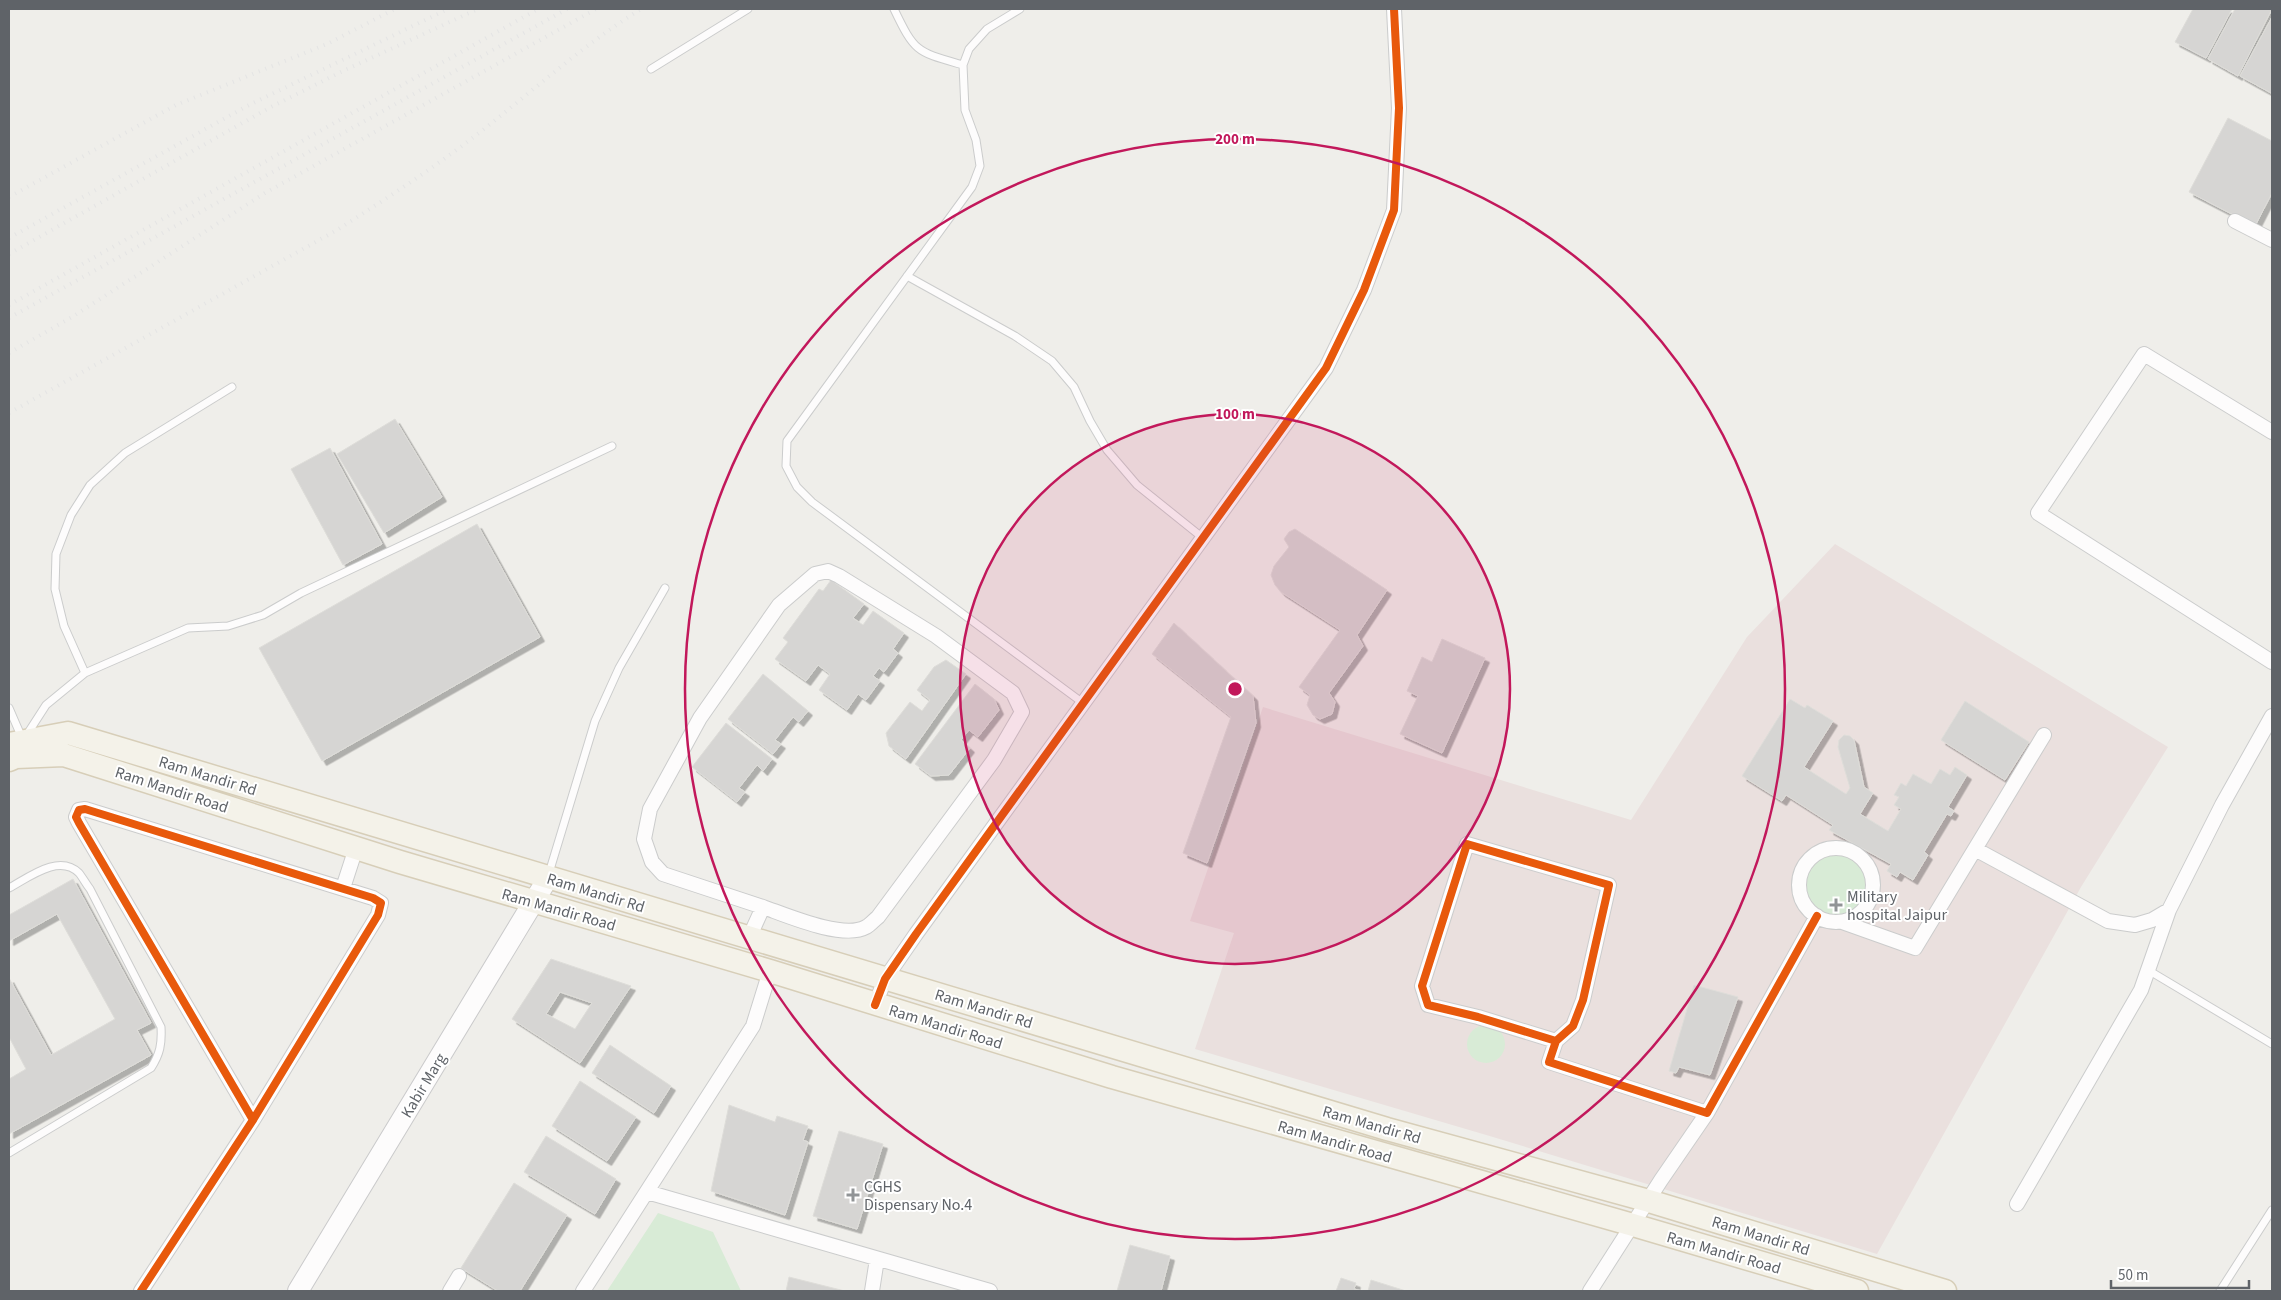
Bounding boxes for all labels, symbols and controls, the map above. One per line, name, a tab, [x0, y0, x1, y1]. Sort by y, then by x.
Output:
text: 200 m	[1215, 129, 1255, 150]
text: 100 m	[1215, 404, 1255, 425]
centre of rings	[1226, 680, 1244, 698]
street label: Ram Mandir Rd	[156, 751, 259, 801]
street label: Ram Mandir Road	[112, 761, 231, 819]
street label: Ram Mandir Rd	[544, 868, 647, 918]
street label: Ram Mandir Road	[499, 883, 618, 937]
place label: Military hospital Jaipur	[1847, 886, 1948, 926]
marker: Military hospital Jaipur	[1829, 898, 1843, 912]
street label: Ram Mandir Rd	[932, 984, 1035, 1034]
street label: Ram Mandir Road	[886, 999, 1005, 1055]
street label: Kabir Marg	[396, 1049, 452, 1122]
street label: Ram Mandir Rd	[1320, 1100, 1424, 1150]
street label: Ram Mandir Road	[1275, 1115, 1394, 1169]
place label: CGHS Dispensary No.4	[864, 1176, 972, 1216]
marker: CGHS Dispensary No.4	[846, 1188, 860, 1202]
street label: Ram Mandir Rd	[1709, 1211, 1812, 1261]
street label: Ram Mandir Road	[1664, 1226, 1783, 1280]
scale bar	[2111, 1258, 2248, 1290]
text: 50 m	[2118, 1265, 2148, 1286]

